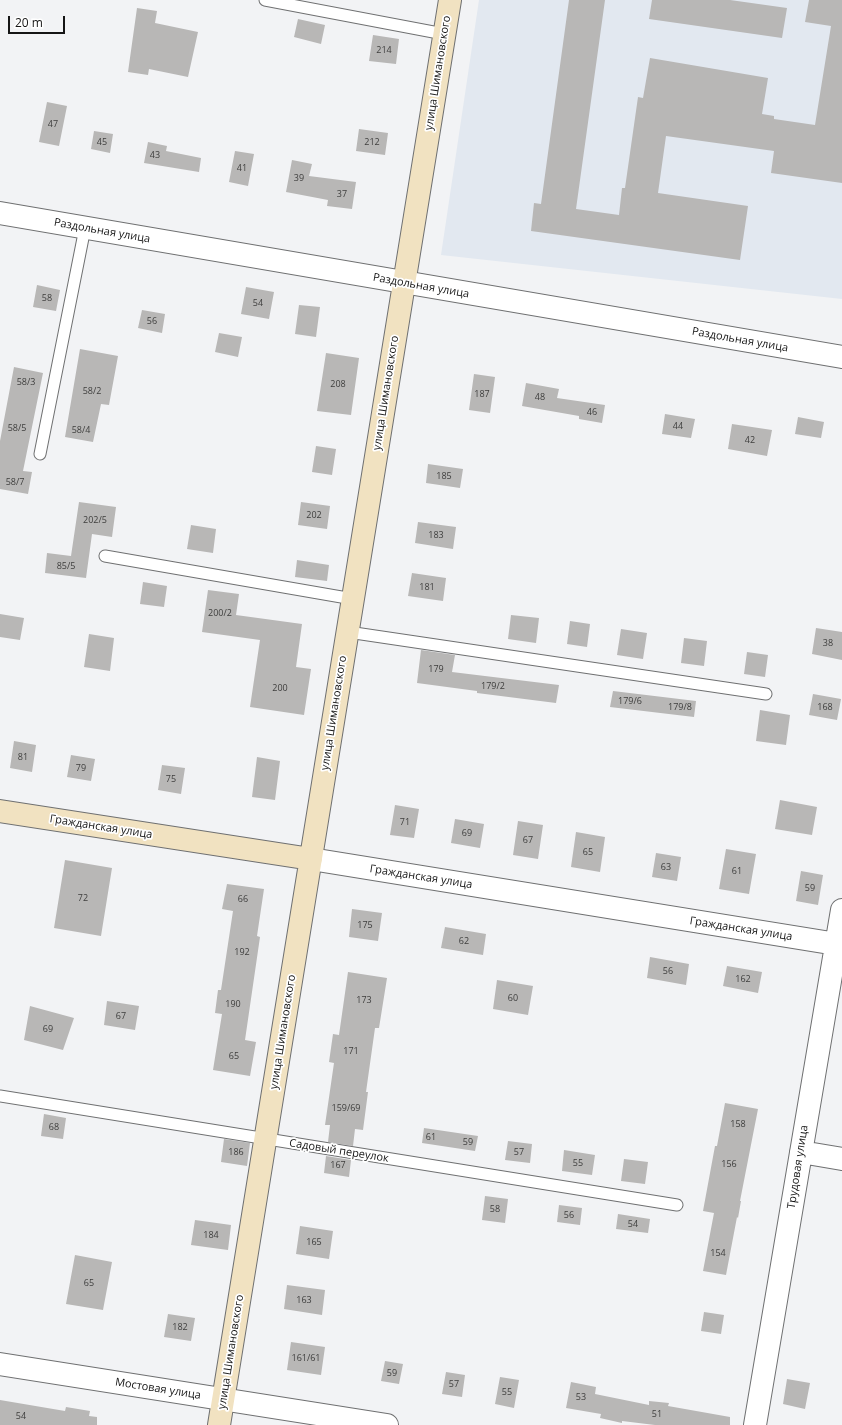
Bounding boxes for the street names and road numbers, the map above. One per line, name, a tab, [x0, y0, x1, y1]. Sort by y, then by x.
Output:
street label: улица Шимановского	[422, 15, 454, 131]
street label: Раздольная улица	[53, 216, 151, 246]
street label: Раздольная улица	[372, 271, 470, 301]
street label: Раздольная улица	[691, 325, 789, 355]
street label: улица Шимановского	[370, 335, 402, 451]
street label: улица Шимановского	[318, 655, 350, 771]
street label: Гражданская улица	[49, 812, 153, 842]
street label: Гражданская улица	[369, 862, 473, 892]
street label: Гражданская улица	[689, 914, 793, 944]
street label: улица Шимановского	[267, 974, 299, 1090]
street label: Трудовая улица	[785, 1124, 811, 1210]
street label: Садовый переулок	[288, 1137, 390, 1165]
street label: улица Шимановского	[215, 1294, 247, 1410]
street label: Мостовая улица	[114, 1376, 202, 1402]

